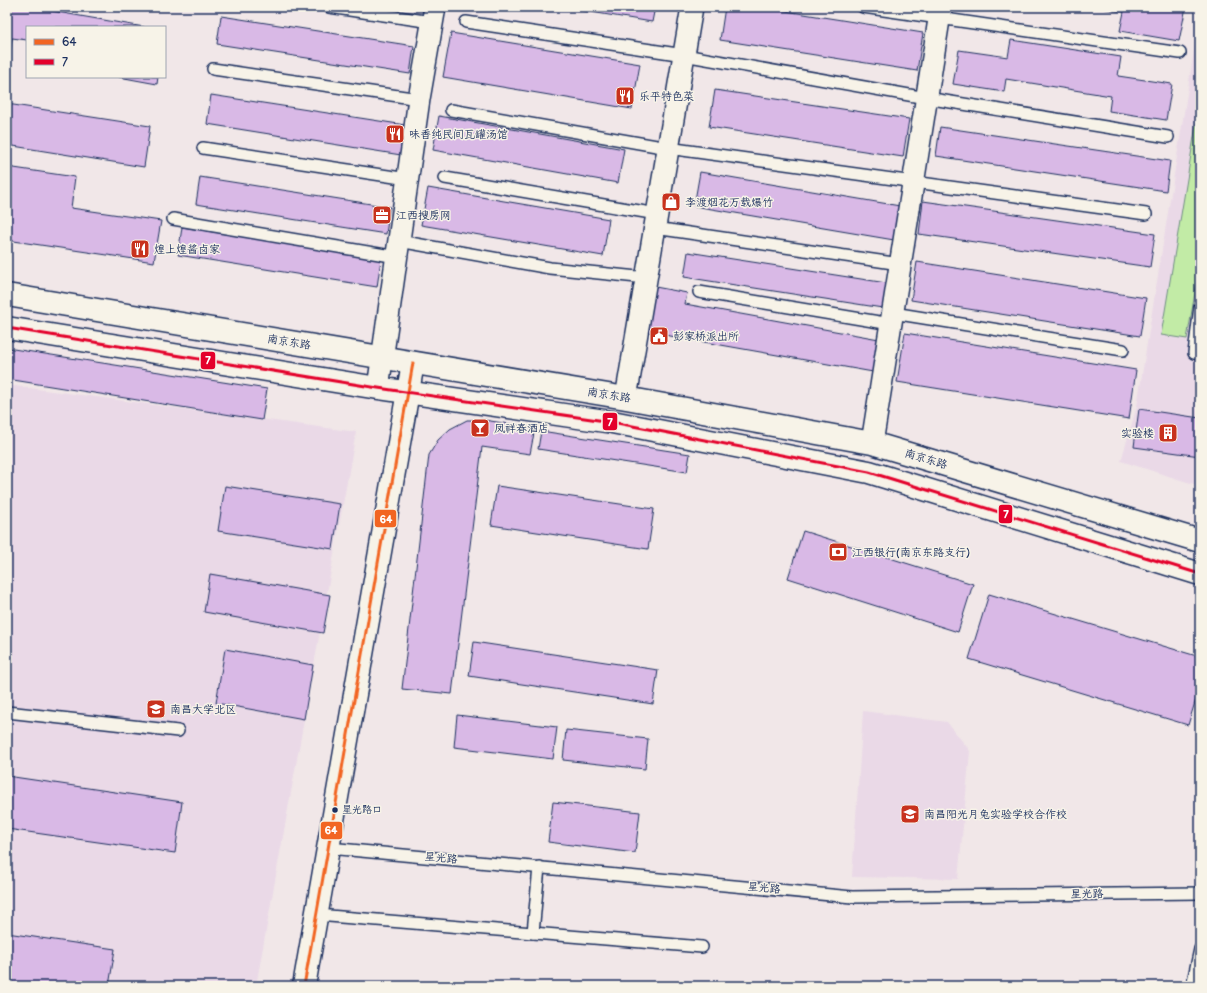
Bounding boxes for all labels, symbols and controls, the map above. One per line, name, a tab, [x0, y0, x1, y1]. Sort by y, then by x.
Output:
legend	[26, 26, 166, 78]
text: 64	[62, 35, 77, 50]
text: 7	[62, 55, 68, 70]
restaurant icon: 乐平特色菜	[614, 85, 636, 107]
place label: 乐平特色菜	[639, 90, 694, 103]
restaurant icon: 味香纯民间瓦罐汤馆	[384, 123, 406, 145]
place label: 味香纯民间瓦罐汤馆	[409, 128, 508, 141]
shop icon: 李渡烟花万载爆竹	[660, 191, 682, 213]
place label: 李渡烟花万载爆竹	[685, 196, 773, 209]
office icon: 江西搜房网	[371, 204, 393, 226]
place label: 江西搜房网	[396, 209, 451, 222]
restaurant icon: 煌上煌酱卤家	[129, 238, 151, 260]
place label: 煌上煌酱卤家	[154, 243, 220, 256]
public building icon: 彭家桥派出所	[648, 325, 670, 347]
place label: 彭家桥派出所	[673, 330, 739, 343]
street label: 南京东路	[266, 332, 312, 352]
line badge: 7	[200, 351, 216, 370]
text: 7	[205, 354, 211, 367]
street label: 南京东路	[586, 385, 632, 405]
line badge: 7	[602, 412, 618, 431]
text: 7	[607, 416, 613, 429]
bar icon: 凤祥春酒店	[469, 417, 491, 439]
place label: 凤祥春酒店	[494, 422, 549, 435]
building icon: 实验楼	[1157, 422, 1179, 444]
place label: 实验楼	[1121, 427, 1154, 440]
street label: 南京东路	[903, 446, 949, 472]
line badge: 7	[998, 504, 1013, 524]
text: 7	[1003, 508, 1009, 521]
line badge: 64	[374, 509, 397, 528]
text: 64	[379, 513, 393, 526]
bank icon: 江西银行(南京东路支行)	[827, 541, 849, 563]
place label: 江西银行(南京东路支行)	[852, 546, 970, 559]
school or university icon: 南昌大学北区	[145, 698, 167, 720]
place label: 南昌大学北区	[170, 703, 236, 716]
school or university icon: 南昌阳光月兔实验学校合作校	[899, 803, 921, 825]
place label: 星光路口	[342, 804, 382, 816]
marker: 星光路口	[330, 805, 340, 815]
place label: 南昌阳光月兔实验学校合作校	[924, 808, 1067, 821]
line badge: 64	[320, 821, 343, 840]
text: 64	[324, 824, 338, 837]
street label: 星光路	[424, 850, 458, 866]
street label: 星光路	[747, 880, 781, 896]
street label: 星光路	[1070, 887, 1104, 901]

